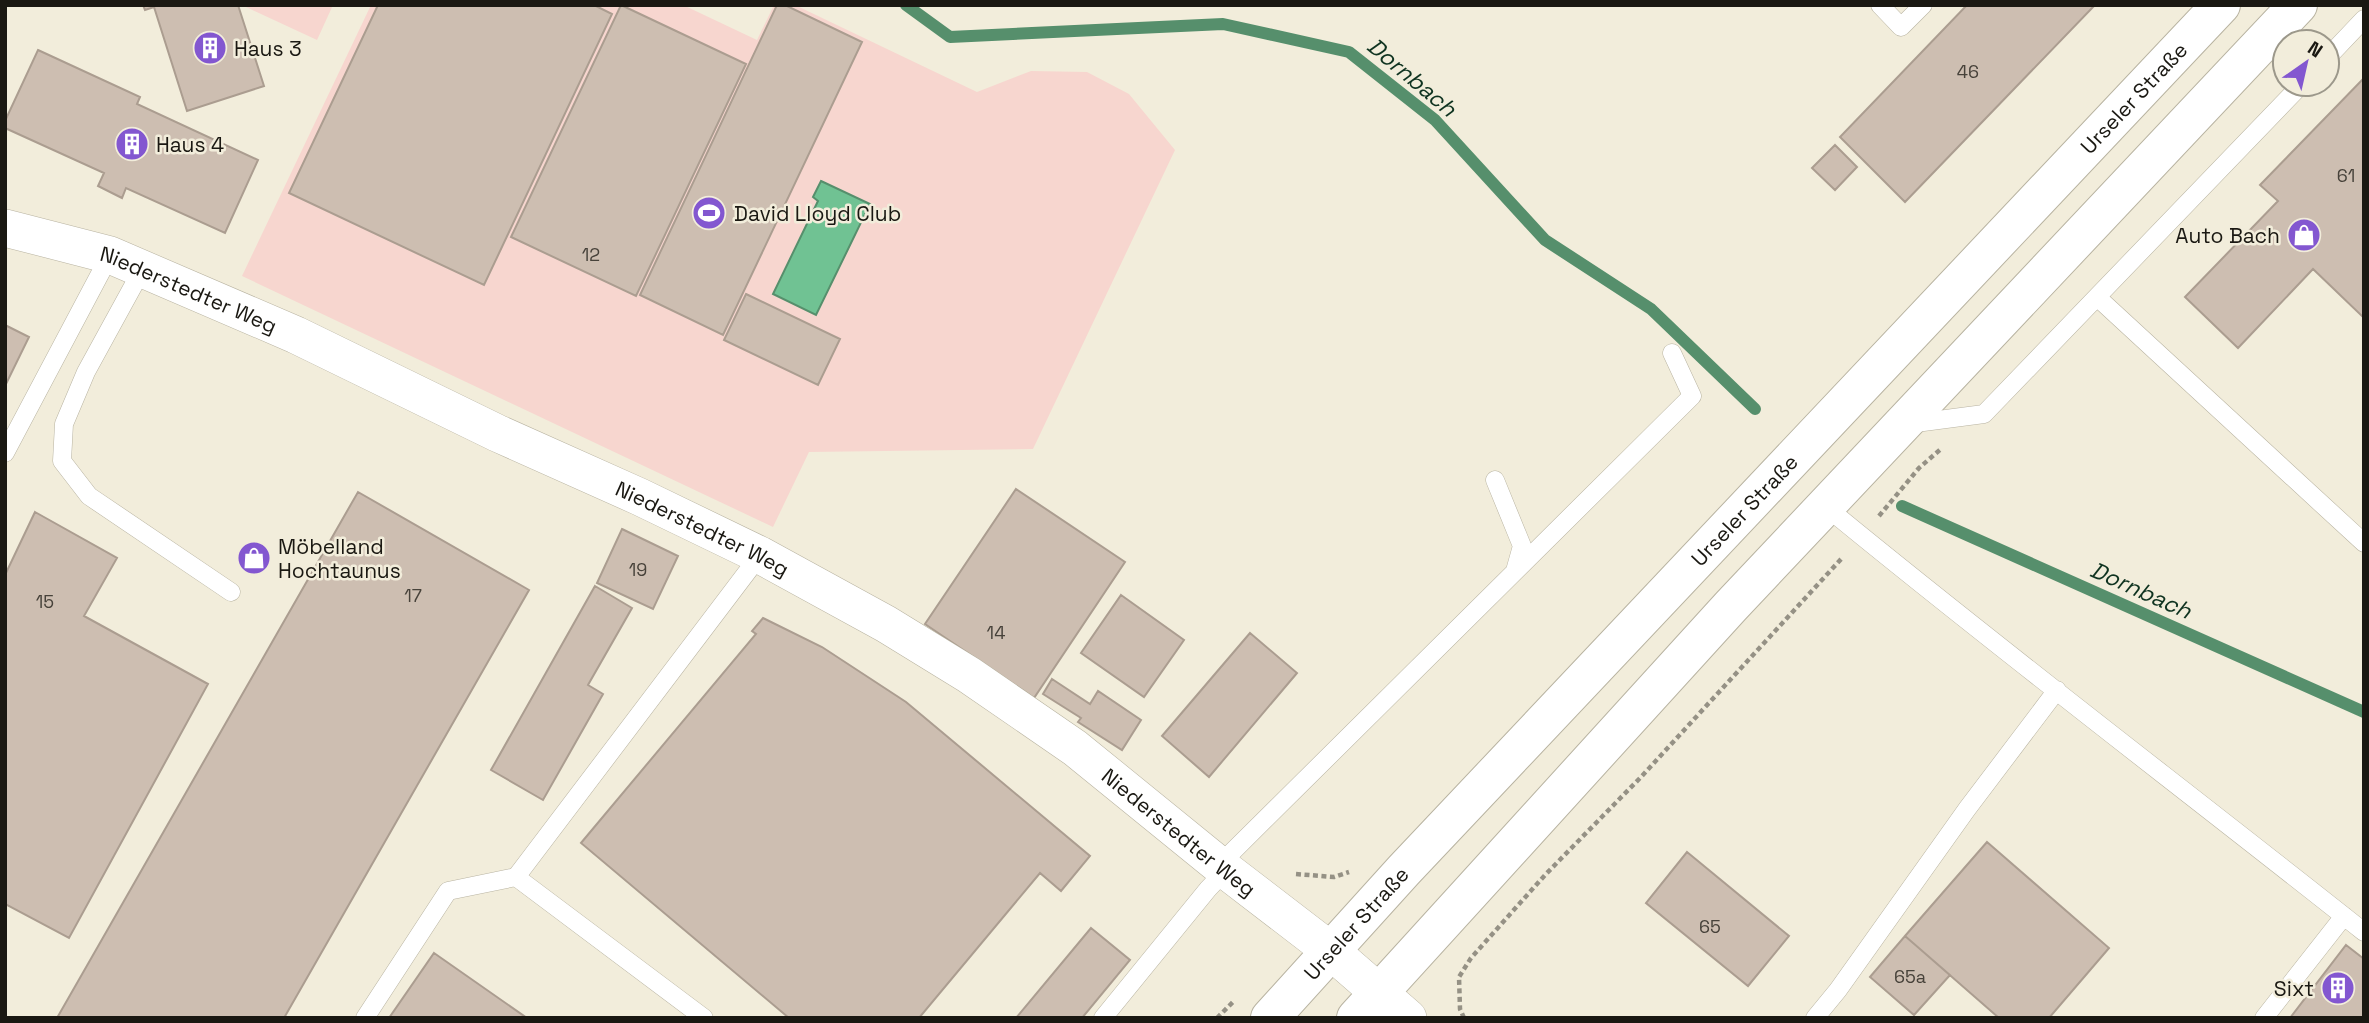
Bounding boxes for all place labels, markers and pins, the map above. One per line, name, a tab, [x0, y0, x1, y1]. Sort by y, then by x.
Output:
building icon: Haus 3	[191, 29, 229, 67]
place label: Haus 3	[234, 35, 302, 62]
building icon: Haus 4	[113, 125, 151, 163]
place label: Haus 4	[156, 131, 224, 158]
sports icon: David Lloyd Club	[690, 194, 728, 232]
place label: David Lloyd Club	[734, 200, 901, 227]
shop icon: Auto Bach	[2285, 216, 2323, 254]
place label: Auto Bach	[2175, 222, 2280, 249]
place label: Möbelland Hochtaunus	[278, 533, 401, 584]
shop icon: Möbelland Hochtaunus	[235, 539, 273, 577]
building icon: Sixt	[2319, 969, 2357, 1007]
place label: Sixt	[2274, 975, 2314, 1002]

